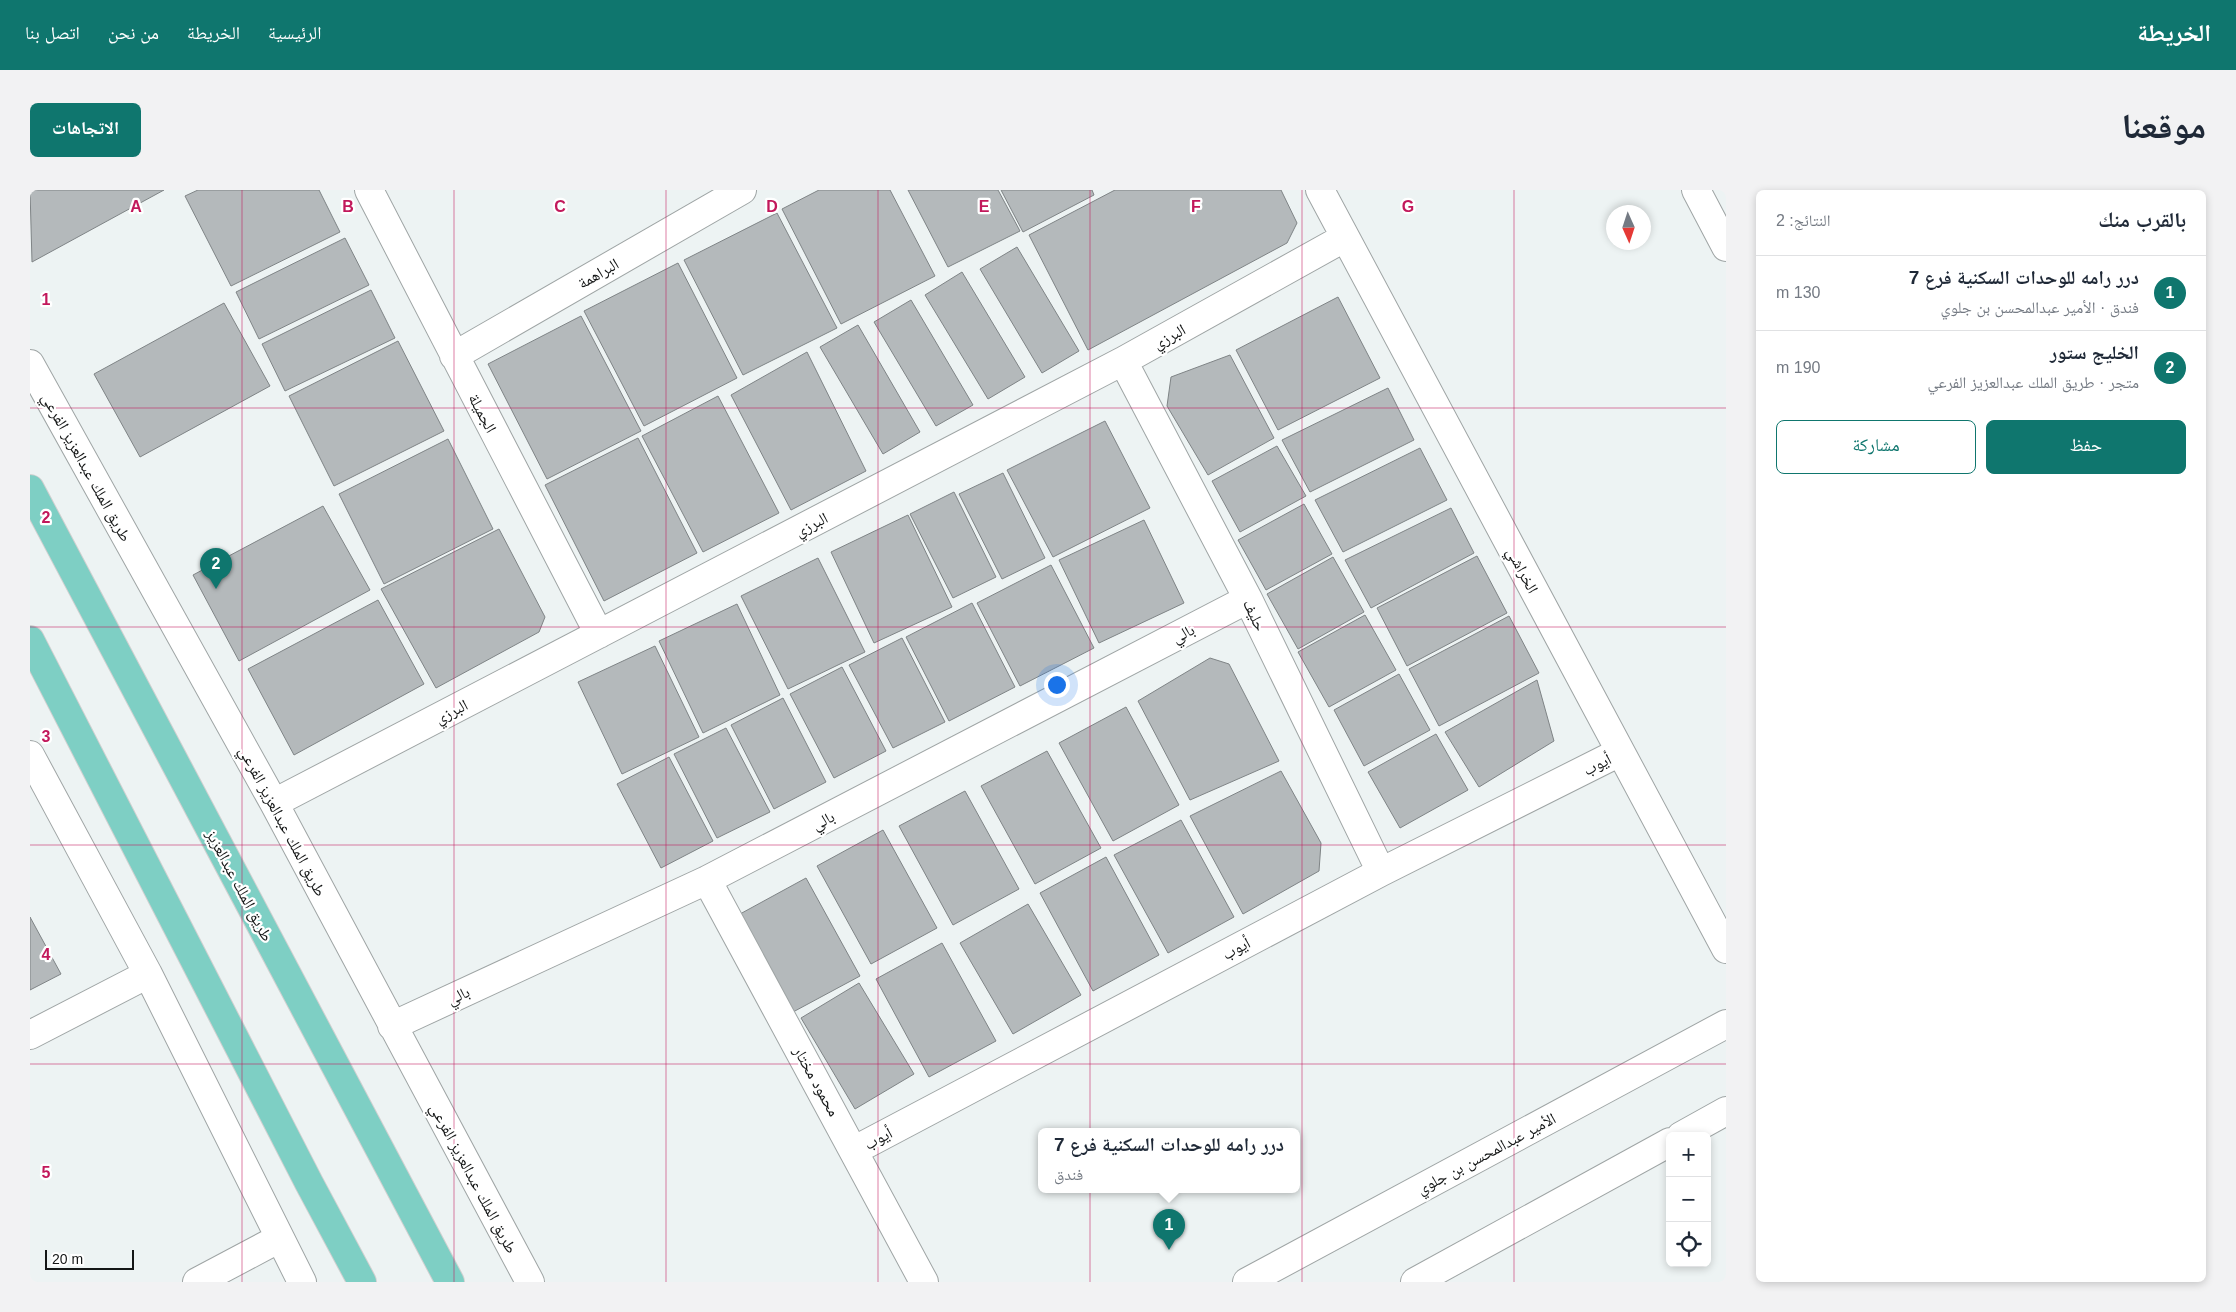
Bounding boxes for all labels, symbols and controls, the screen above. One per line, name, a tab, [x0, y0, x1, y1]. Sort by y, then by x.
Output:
text: الخريطة	[2137, 19, 2211, 46]
text: اتصل بنا	[25, 23, 80, 43]
text: من نحن	[108, 23, 159, 43]
text: الخريطة	[187, 23, 240, 43]
text: الرئيسية	[268, 23, 321, 43]
button: الاتجاهات	[30, 103, 141, 157]
text: موقعنا	[2121, 106, 2206, 145]
text: A	[130, 198, 142, 215]
text: B	[342, 198, 354, 215]
text: C	[554, 198, 566, 215]
text: D	[766, 198, 778, 215]
text: E	[979, 198, 990, 215]
text: F	[1191, 198, 1201, 215]
text: G	[1402, 198, 1414, 215]
north arrow	[1606, 205, 1651, 250]
text: بالقرب منك	[2098, 208, 2186, 231]
text: النتائج: 2	[1776, 212, 1831, 229]
street label: البراهمة	[575, 255, 622, 293]
text: درر رامه للوحدات السكنية فرع 7	[1909, 267, 2139, 288]
text: 130 m	[1776, 284, 1820, 301]
text: 1	[2166, 284, 2174, 301]
text: 1	[42, 291, 51, 308]
text: فندق · الأمير عبدالمحسن بن جلوي	[1941, 299, 2139, 316]
street label: البرزي	[1150, 321, 1190, 356]
text: الخليج ستور	[2050, 342, 2139, 363]
text: 190 m	[1776, 359, 1820, 376]
text: 2	[2166, 359, 2174, 376]
text: متجر · طريق الملك عبدالعزيز الفرعي	[1927, 374, 2139, 391]
street label: طريق الملك عبدالعزيز الفرعي	[35, 390, 135, 546]
street label: الجميلة	[465, 391, 500, 436]
button: مشاركة	[1776, 420, 1976, 474]
button: حفظ	[1986, 420, 2186, 474]
text: 2	[42, 509, 51, 526]
street label: البرزي	[792, 509, 832, 543]
street label: الخراشي	[1500, 544, 1542, 598]
pin: 2	[200, 548, 232, 589]
street label: حليف	[1239, 597, 1269, 634]
street label: بالي	[1169, 621, 1199, 650]
your location	[1044, 672, 1070, 698]
street label: البرزي	[432, 696, 472, 730]
text: 3	[42, 728, 51, 745]
street label: طريق الملك عبدالعزيز الفرعي	[235, 743, 331, 899]
street label: أيوب	[1580, 750, 1615, 780]
street label: بالي	[809, 808, 839, 837]
street label: طريق الملك عبدالعزيز	[202, 826, 278, 944]
street label: أيوب	[1219, 933, 1254, 964]
text: 4	[42, 946, 51, 963]
street label: بالي	[444, 983, 474, 1012]
street label: محمود مختار	[789, 1043, 843, 1120]
street label: طريق الملك عبدالعزيز الفرعي	[423, 1100, 520, 1258]
street label: الأمير عبدالمحسن بن جلوي	[1414, 1110, 1561, 1201]
street label: أيوب	[861, 1123, 896, 1154]
popup	[1038, 1128, 1300, 1193]
map controls	[1666, 1132, 1711, 1267]
button: +	[1666, 1132, 1711, 1177]
text: درر رامه للوحدات السكنية فرع 7	[1054, 1134, 1284, 1155]
text: 5	[42, 1164, 51, 1181]
text: فندق	[1054, 1166, 1083, 1183]
button: −	[1666, 1177, 1711, 1222]
pin: 1	[1153, 1209, 1185, 1250]
button: locate	[1666, 1222, 1711, 1267]
scale bar	[45, 1247, 134, 1270]
text: 20 m	[52, 1251, 83, 1267]

